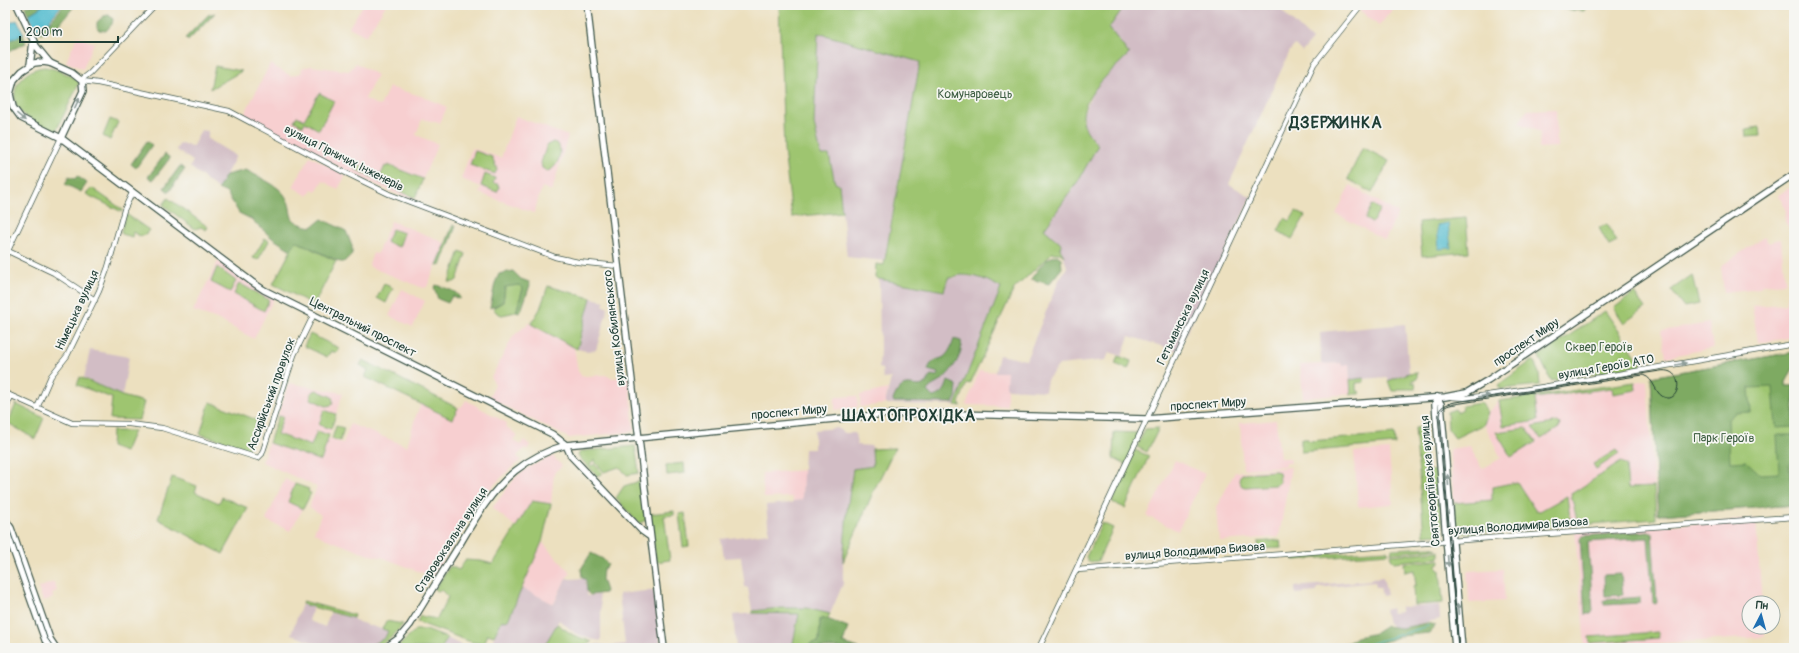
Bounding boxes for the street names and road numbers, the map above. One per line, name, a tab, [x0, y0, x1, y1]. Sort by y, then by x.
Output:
street label: вулиця Гірничих Інженерів	[282, 122, 406, 195]
street label: Німецька вулиця	[52, 267, 103, 353]
street label: Гетьманська вулиця	[1154, 267, 1213, 367]
street label: вулиця Кобилянського	[600, 269, 629, 387]
street label: Центральний проспект	[307, 294, 419, 361]
street label: проспект Миру	[1491, 315, 1562, 370]
street label: Ассирійський провулок	[244, 336, 299, 452]
street label: вулиця Героїв АТО	[1557, 352, 1655, 383]
street label: проспект Миру	[1170, 394, 1246, 415]
street label: проспект Миру	[751, 402, 828, 423]
street label: Святогеоргіївська вулиця	[1417, 414, 1444, 547]
street label: Старовокзальна вулиця	[412, 484, 491, 596]
street label: вулиця Володимира Бизова	[1448, 514, 1589, 539]
street label: вулиця Володимира Бизова	[1125, 539, 1266, 564]

